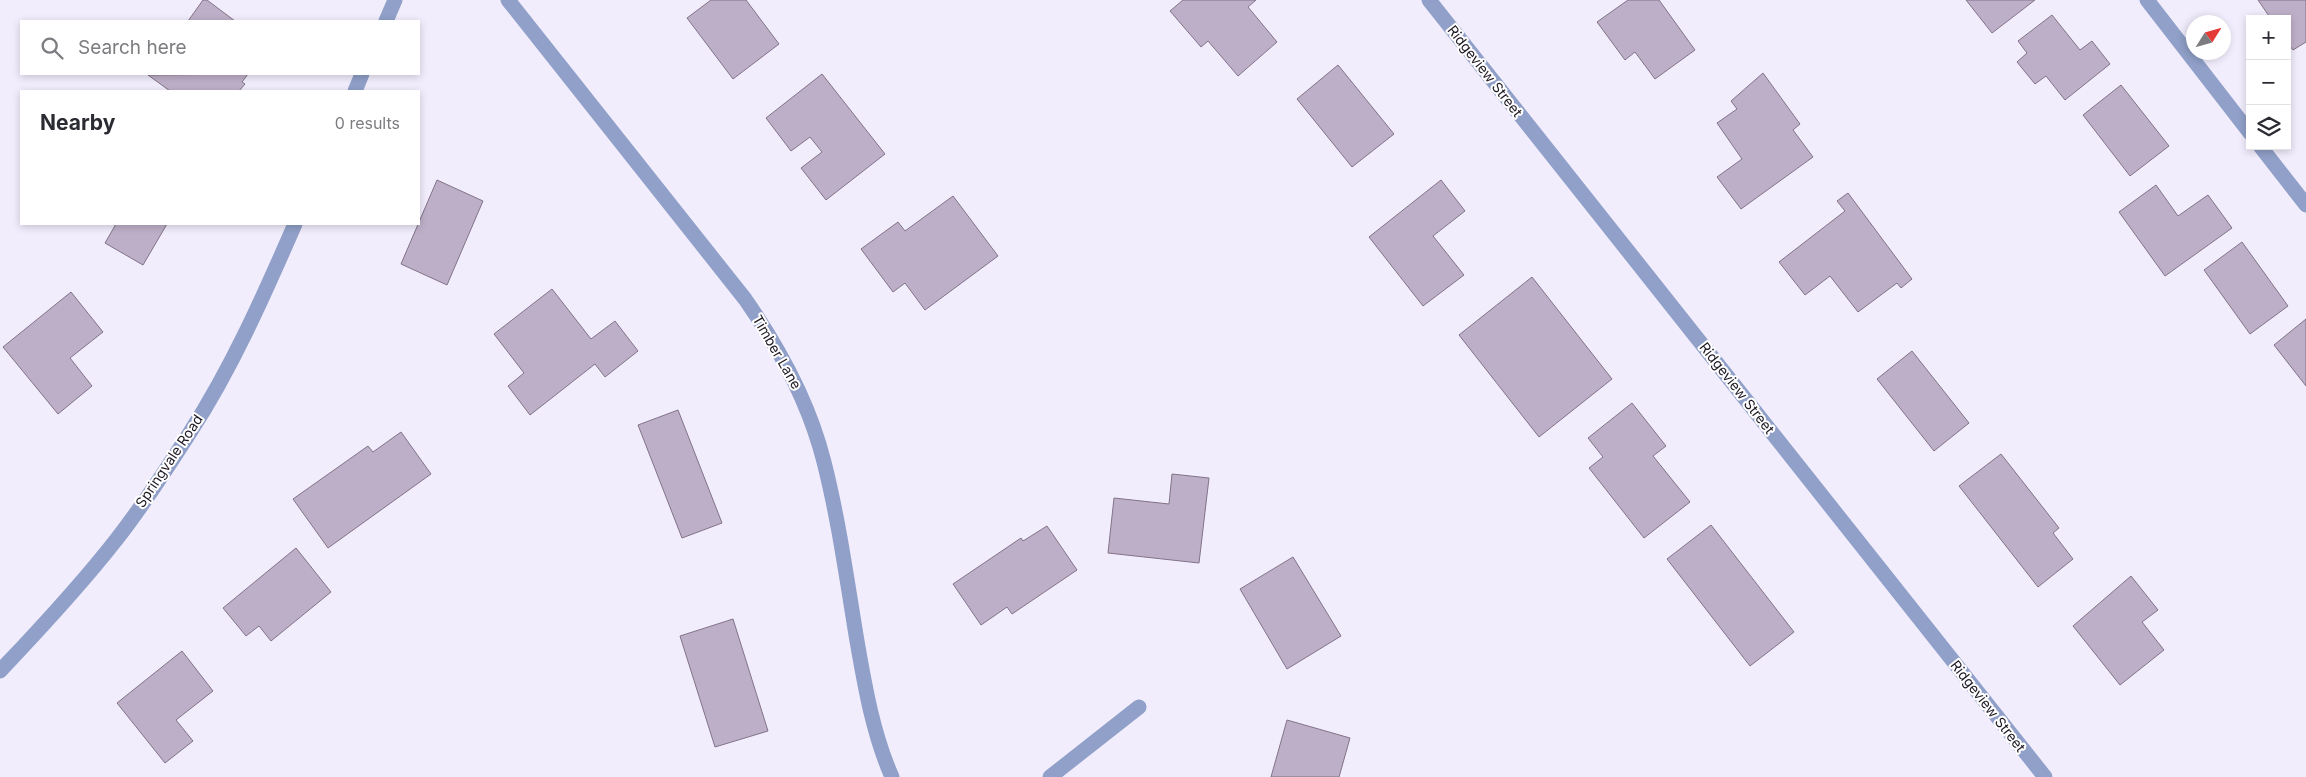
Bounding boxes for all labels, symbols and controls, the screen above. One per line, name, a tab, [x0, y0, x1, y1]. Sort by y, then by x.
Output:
north arrow	[2186, 15, 2231, 60]
map controls	[2246, 15, 2291, 150]
button: +	[2246, 15, 2291, 60]
search box	[20, 20, 420, 75]
street label: Ridgeview Street	[1444, 22, 1527, 120]
icon: search	[38, 34, 66, 62]
text: Search here	[78, 36, 187, 59]
button: −	[2246, 60, 2291, 105]
button: layers	[2246, 105, 2291, 150]
text: Nearby	[40, 110, 115, 135]
text: 0 results	[335, 113, 400, 133]
street label: Timber Lane	[749, 312, 806, 392]
street label: Ridgeview Street	[1696, 339, 1779, 437]
street label: Springvale Road	[131, 411, 206, 510]
street label: Ridgeview Street	[1947, 657, 2030, 755]

